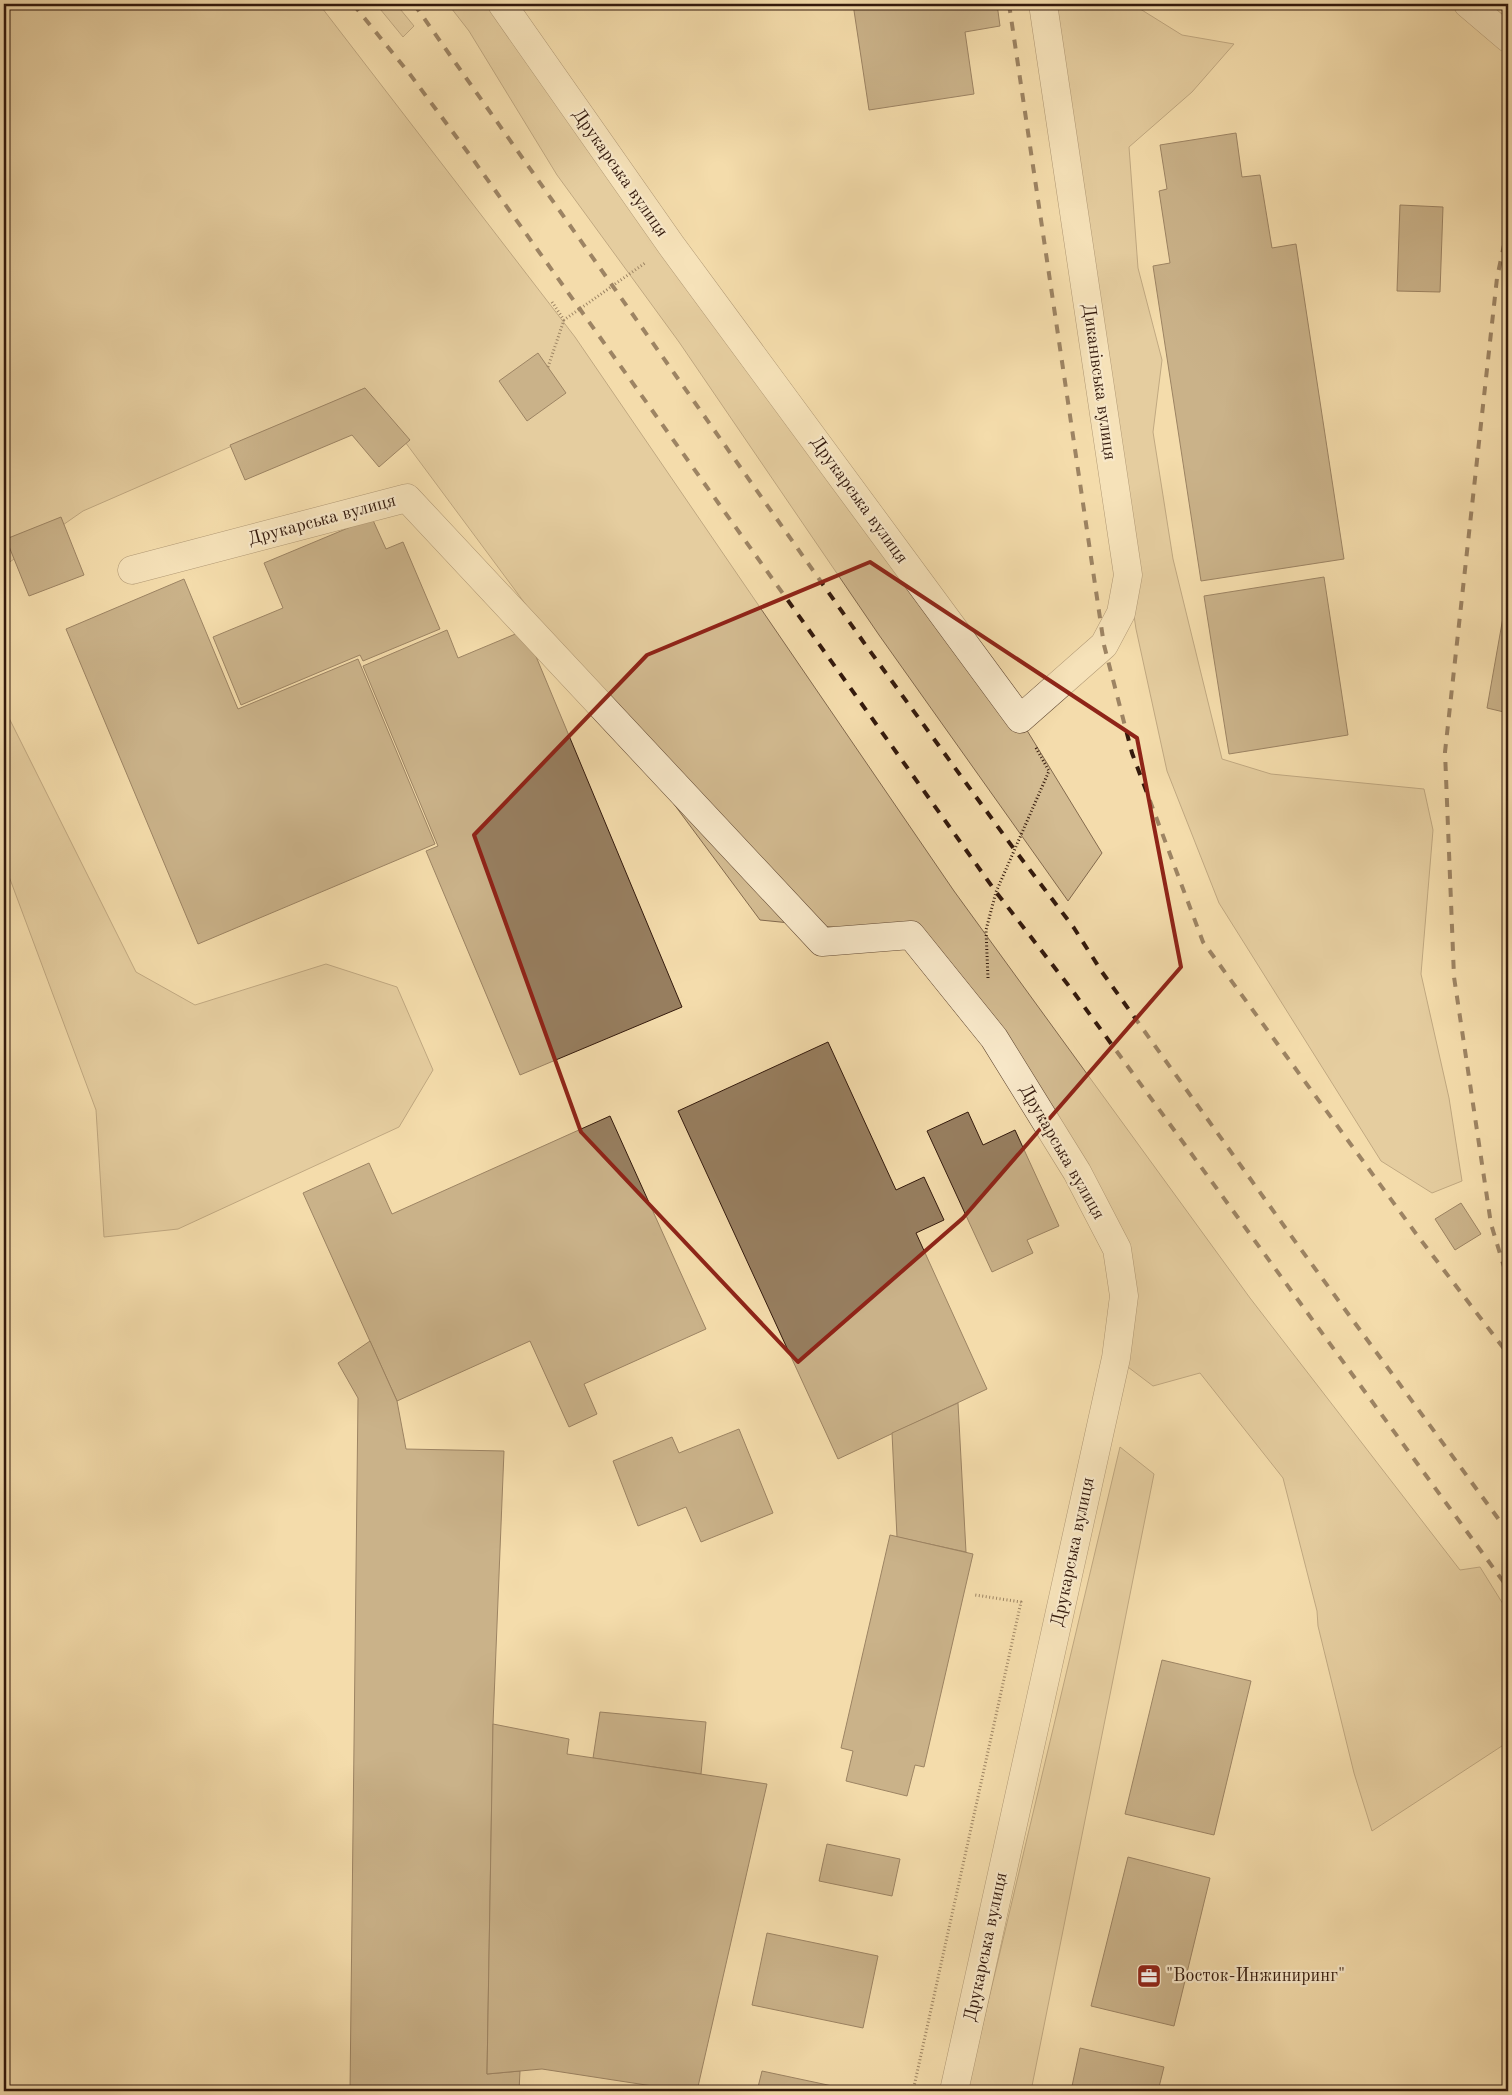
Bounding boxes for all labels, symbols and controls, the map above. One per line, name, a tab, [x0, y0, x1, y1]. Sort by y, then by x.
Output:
street label: Друкарська вулиця	[569, 105, 671, 241]
street label: Диканівська вулиця	[1079, 303, 1119, 461]
street label: Друкарська вулиця	[807, 433, 911, 567]
street label: Друкарська вулиця	[246, 492, 398, 548]
street label: Друкарська вулиця	[1016, 1081, 1108, 1223]
street label: Друкарська вулиця	[1048, 1476, 1098, 1628]
street label: Друкарська вулиця	[961, 1871, 1011, 2023]
office icon: "Восток-Инжиниринг"	[1136, 1963, 1162, 1989]
place label: "Восток-Инжиниринг"	[1166, 1967, 1345, 1985]

